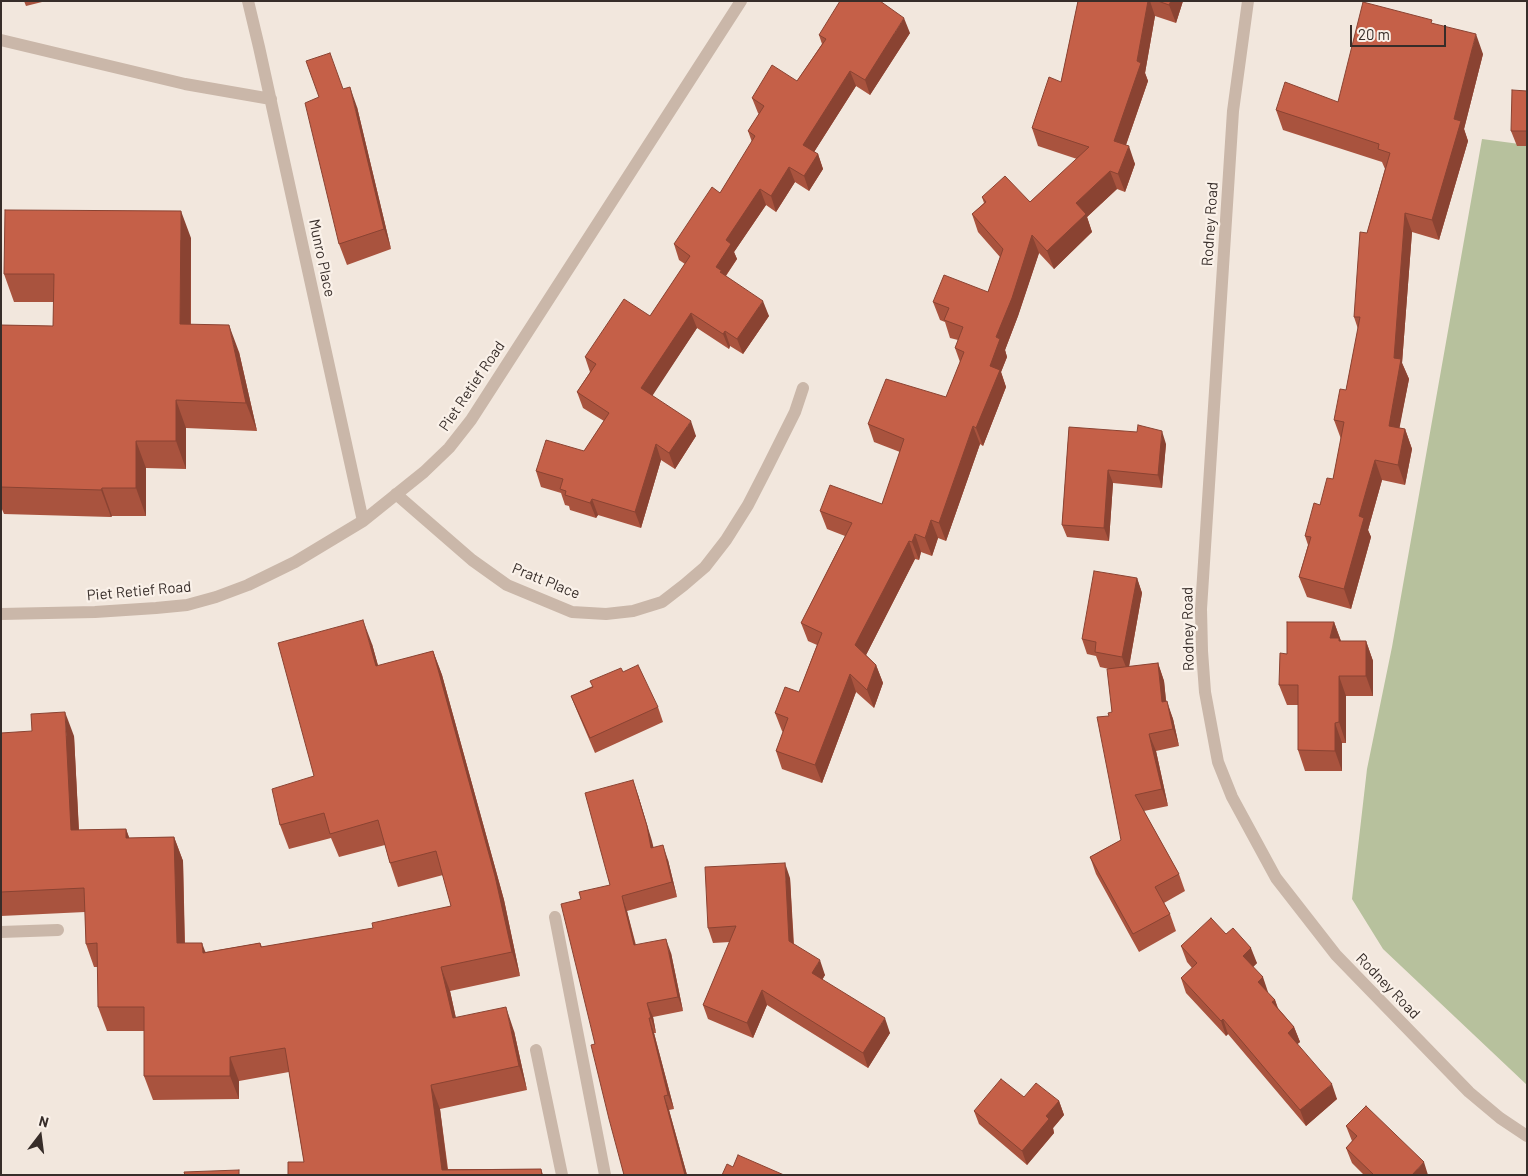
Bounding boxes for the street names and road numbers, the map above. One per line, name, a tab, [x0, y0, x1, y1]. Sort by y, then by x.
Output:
street label: Rodney Road	[1198, 181, 1222, 267]
street label: Munro Place	[305, 217, 339, 299]
street label: Piet Retief Road	[435, 338, 509, 434]
street label: Pratt Place	[509, 559, 583, 603]
street label: Piet Retief Road	[86, 577, 192, 605]
street label: Rodney Road	[1178, 587, 1198, 671]
street label: Rodney Road	[1352, 949, 1424, 1023]

